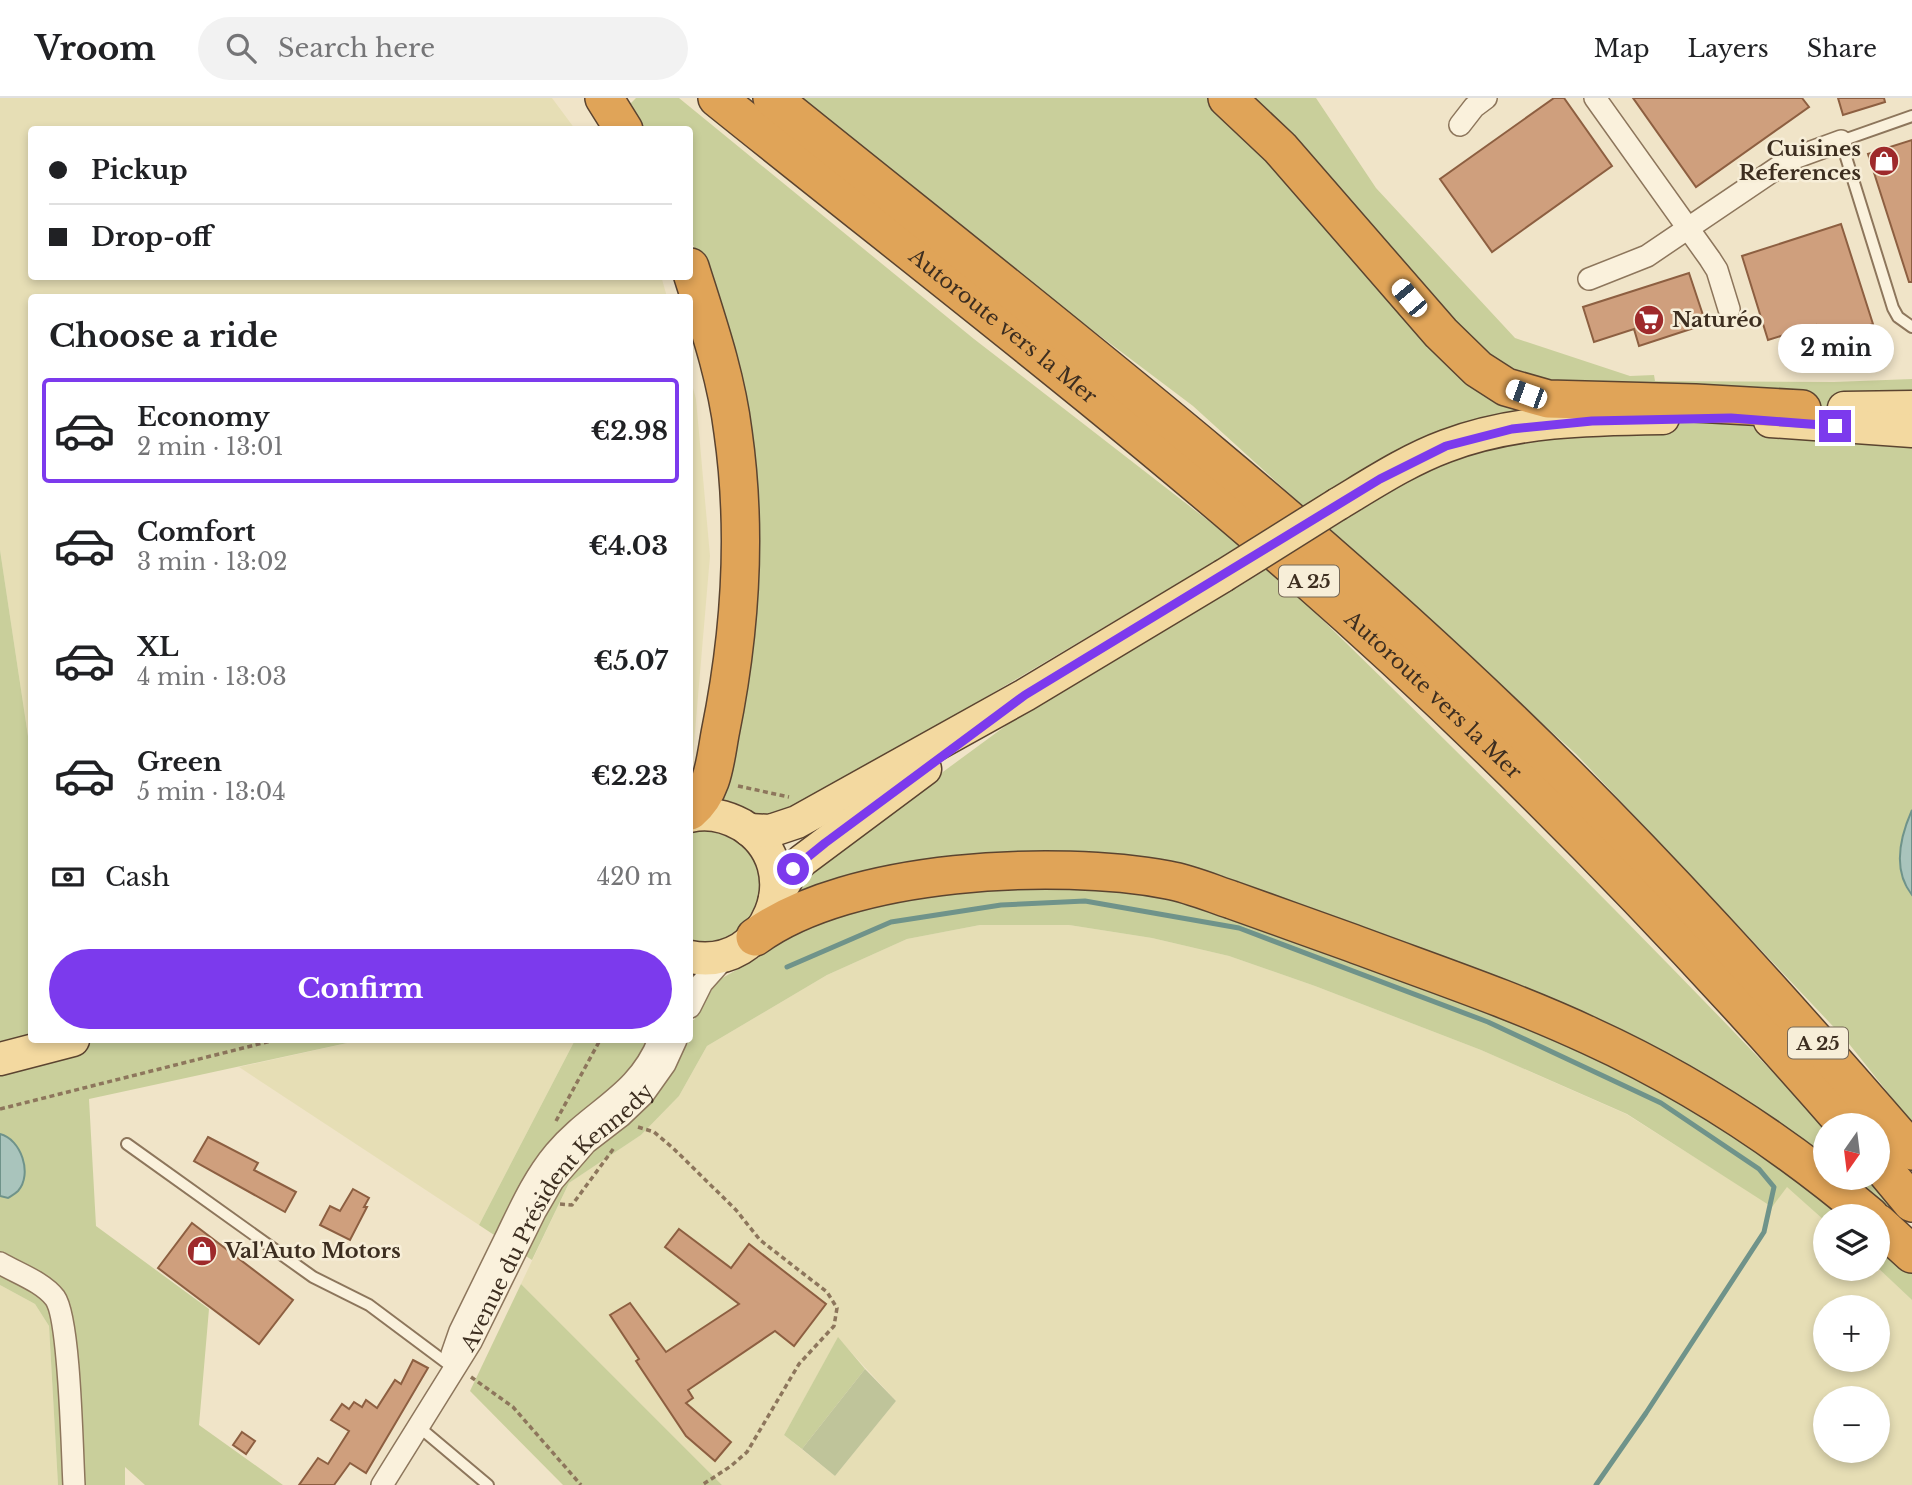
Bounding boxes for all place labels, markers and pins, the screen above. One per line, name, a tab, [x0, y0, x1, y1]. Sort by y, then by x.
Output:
place label: Cuisines References	[1739, 136, 1861, 186]
shop icon: Cuisines References	[1867, 144, 1901, 178]
supermarket icon: Naturéo	[1632, 303, 1666, 337]
place label: Naturéo	[1672, 307, 1763, 333]
shop icon: Val'Auto Motors	[185, 1234, 219, 1268]
place label: Val'Auto Motors	[224, 1238, 401, 1264]

